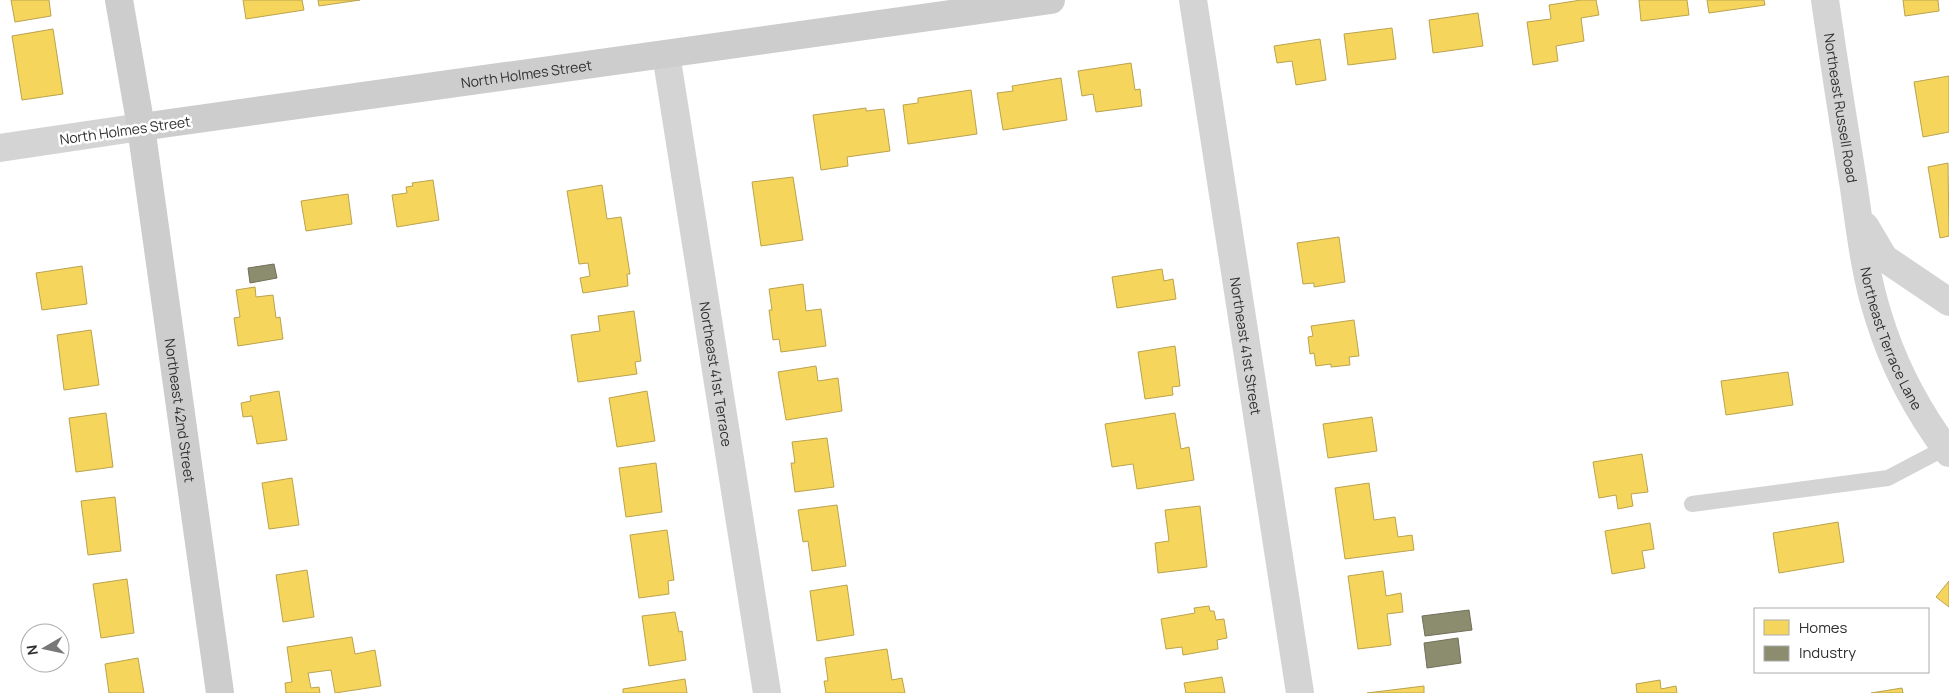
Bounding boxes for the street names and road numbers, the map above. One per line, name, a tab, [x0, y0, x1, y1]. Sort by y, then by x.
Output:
street label: Northeast Russell Road	[1820, 32, 1862, 184]
street label: North Holmes Street	[459, 55, 593, 92]
street label: North Holmes Street	[58, 111, 192, 149]
street label: Northeast Terrace Lane	[1857, 265, 1927, 413]
street label: Northeast 41st Street	[1226, 276, 1266, 417]
street label: Northeast 41st Terrace	[696, 300, 737, 448]
street label: Northeast 42nd Street	[161, 337, 200, 484]

